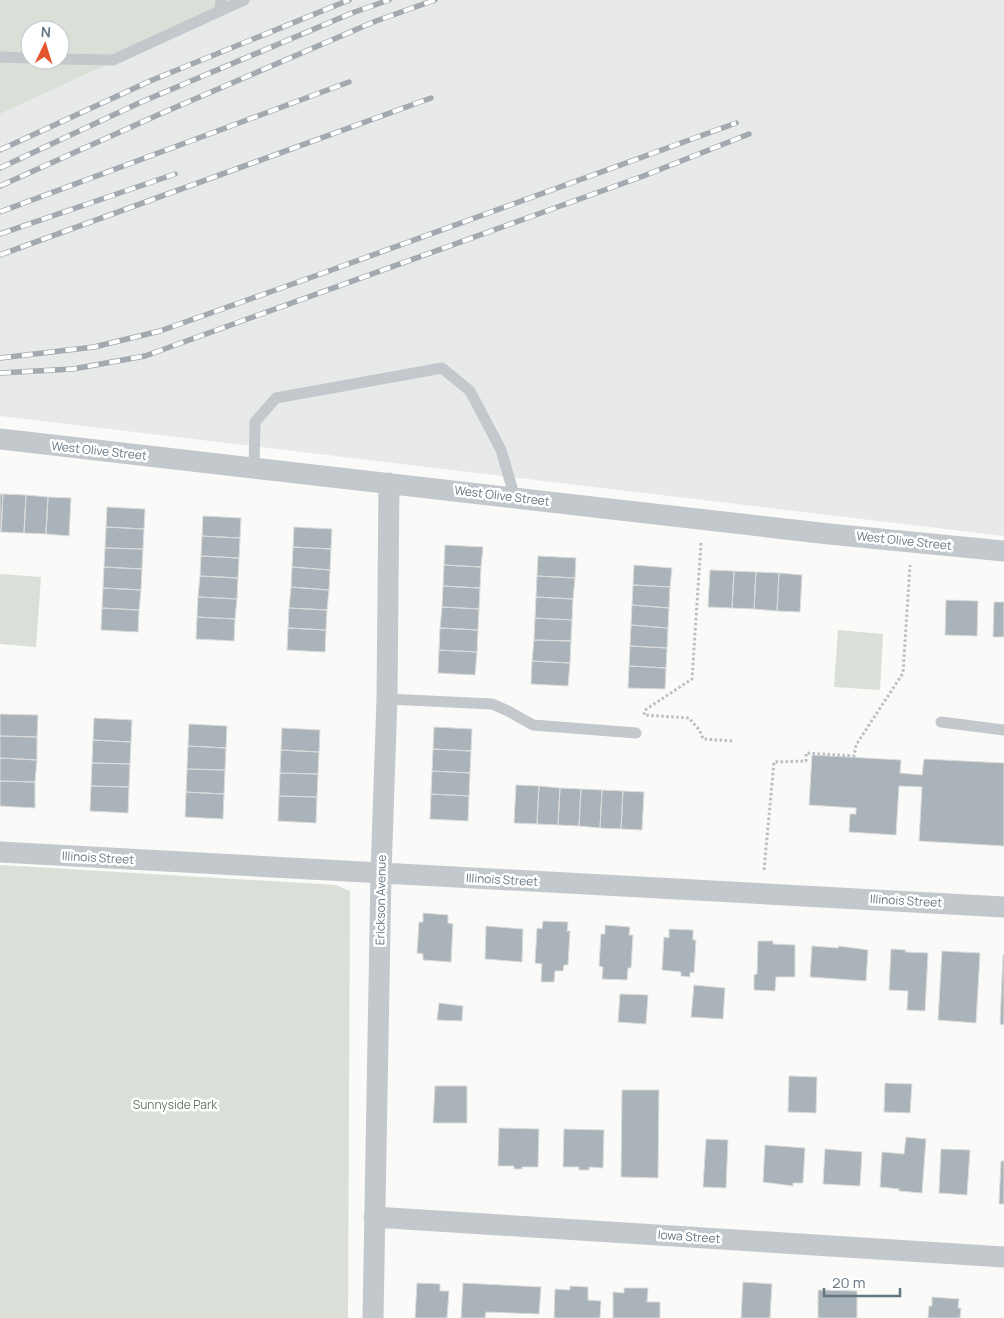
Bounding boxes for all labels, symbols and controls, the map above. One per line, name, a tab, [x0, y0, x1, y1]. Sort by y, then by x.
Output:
north arrow	[20, 20, 70, 70]
text: N	[40, 22, 52, 41]
street label: West Olive Street	[51, 437, 148, 464]
street label: West Olive Street	[453, 481, 551, 510]
street label: West Olive Street	[856, 527, 953, 554]
street label: Illinois Street	[62, 847, 135, 868]
street label: Erickson Avenue	[371, 855, 390, 945]
street label: Illinois Street	[466, 869, 539, 890]
street label: Illinois Street	[870, 890, 943, 911]
park label: Sunnyside Park	[133, 1096, 218, 1113]
street label: Iowa Street	[657, 1226, 721, 1247]
scale bar	[824, 1266, 900, 1298]
text: 20 m	[832, 1272, 865, 1293]

